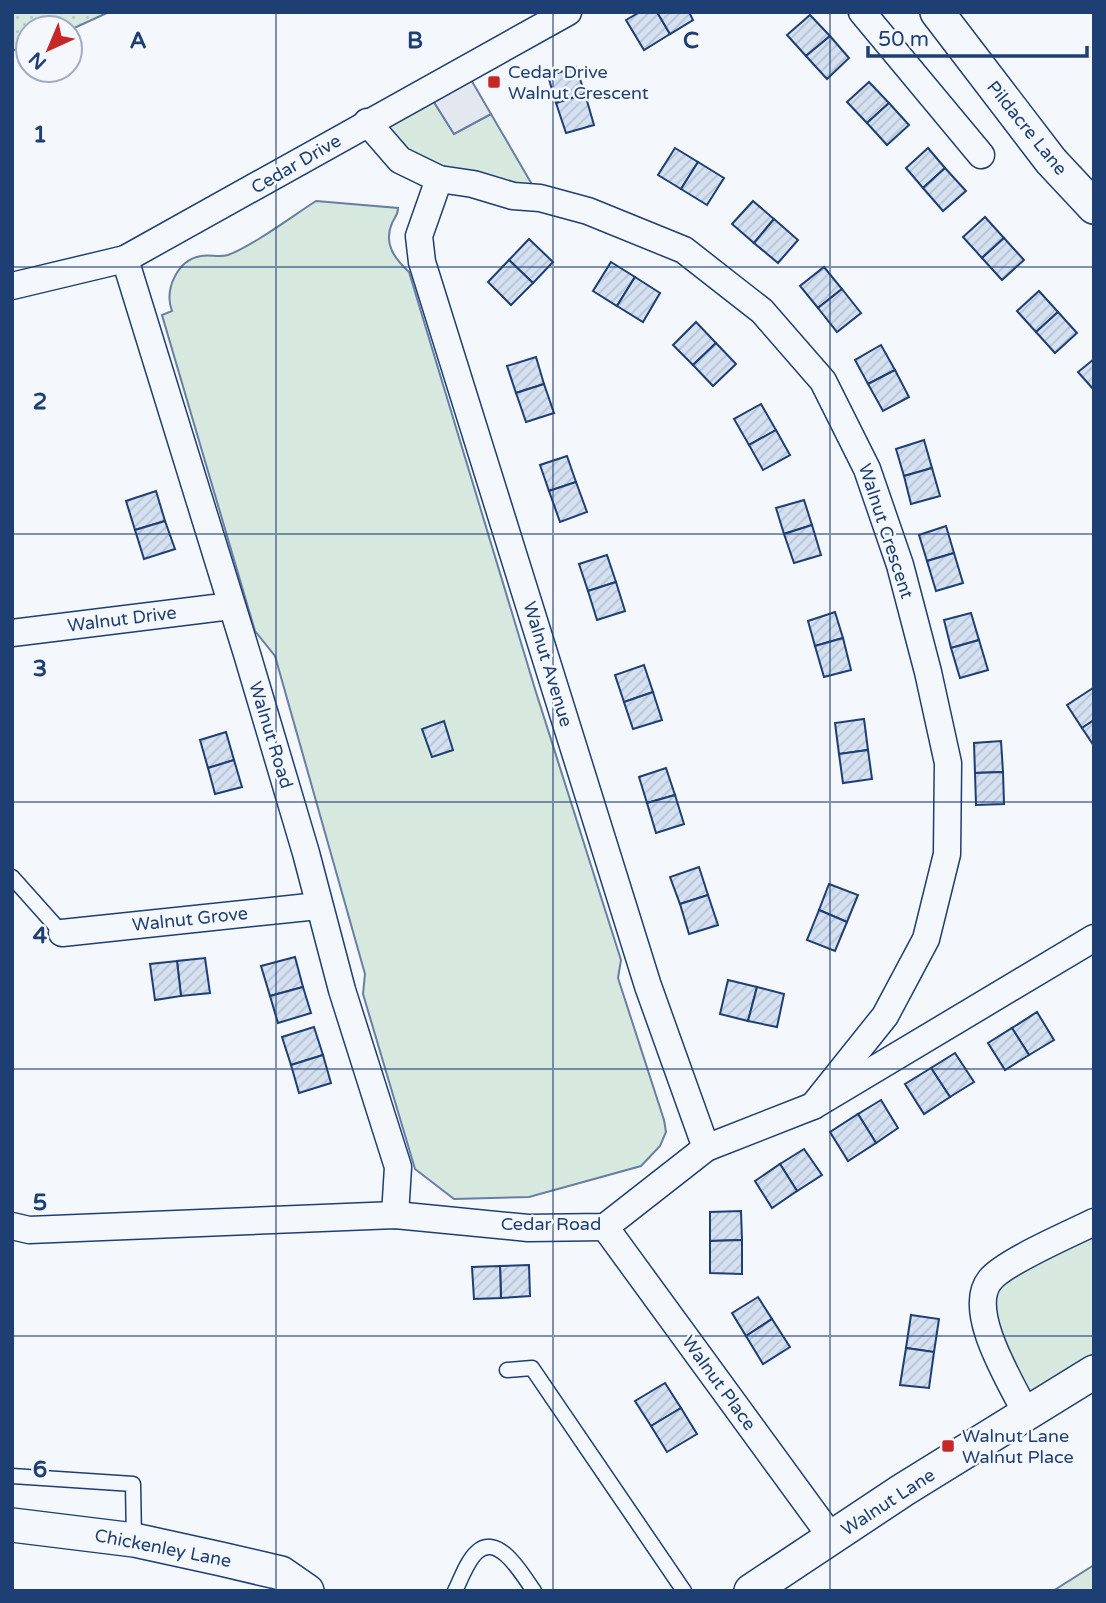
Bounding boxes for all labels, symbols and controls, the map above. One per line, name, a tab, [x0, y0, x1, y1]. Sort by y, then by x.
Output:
north arrow	[14, 14, 84, 84]
scale bar	[868, 14, 1087, 58]
text: A	[129, 27, 147, 55]
text: B	[407, 27, 423, 55]
text: C	[683, 27, 699, 55]
text: 50 m	[878, 27, 929, 52]
text: N	[25, 47, 51, 74]
place label: Cedar Drive Walnut Crescent	[508, 61, 649, 104]
marker: Cedar Drive Walnut Crescent	[486, 74, 502, 90]
street label: Pildacre Lane	[982, 76, 1072, 180]
text: 1	[33, 121, 47, 149]
street label: Cedar Drive	[247, 130, 345, 198]
text: 2	[33, 388, 47, 416]
street label: Walnut Crescent	[854, 461, 918, 601]
street label: Walnut Avenue	[518, 599, 578, 729]
street label: Walnut Drive	[66, 601, 178, 637]
text: 3	[33, 655, 47, 683]
street label: Walnut Road	[244, 679, 298, 791]
street label: Walnut Grove	[131, 902, 249, 936]
text: 4	[33, 922, 48, 950]
text: 5	[33, 1189, 47, 1217]
street label: Cedar Road	[501, 1213, 601, 1235]
street label: Walnut Place	[677, 1331, 761, 1435]
place label: Walnut Lane Walnut Place	[962, 1425, 1074, 1468]
marker: Walnut Lane Walnut Place	[940, 1438, 956, 1454]
text: 6	[33, 1456, 47, 1484]
street label: Walnut Lane	[837, 1464, 939, 1540]
street label: Chickenley Lane	[93, 1524, 233, 1572]

